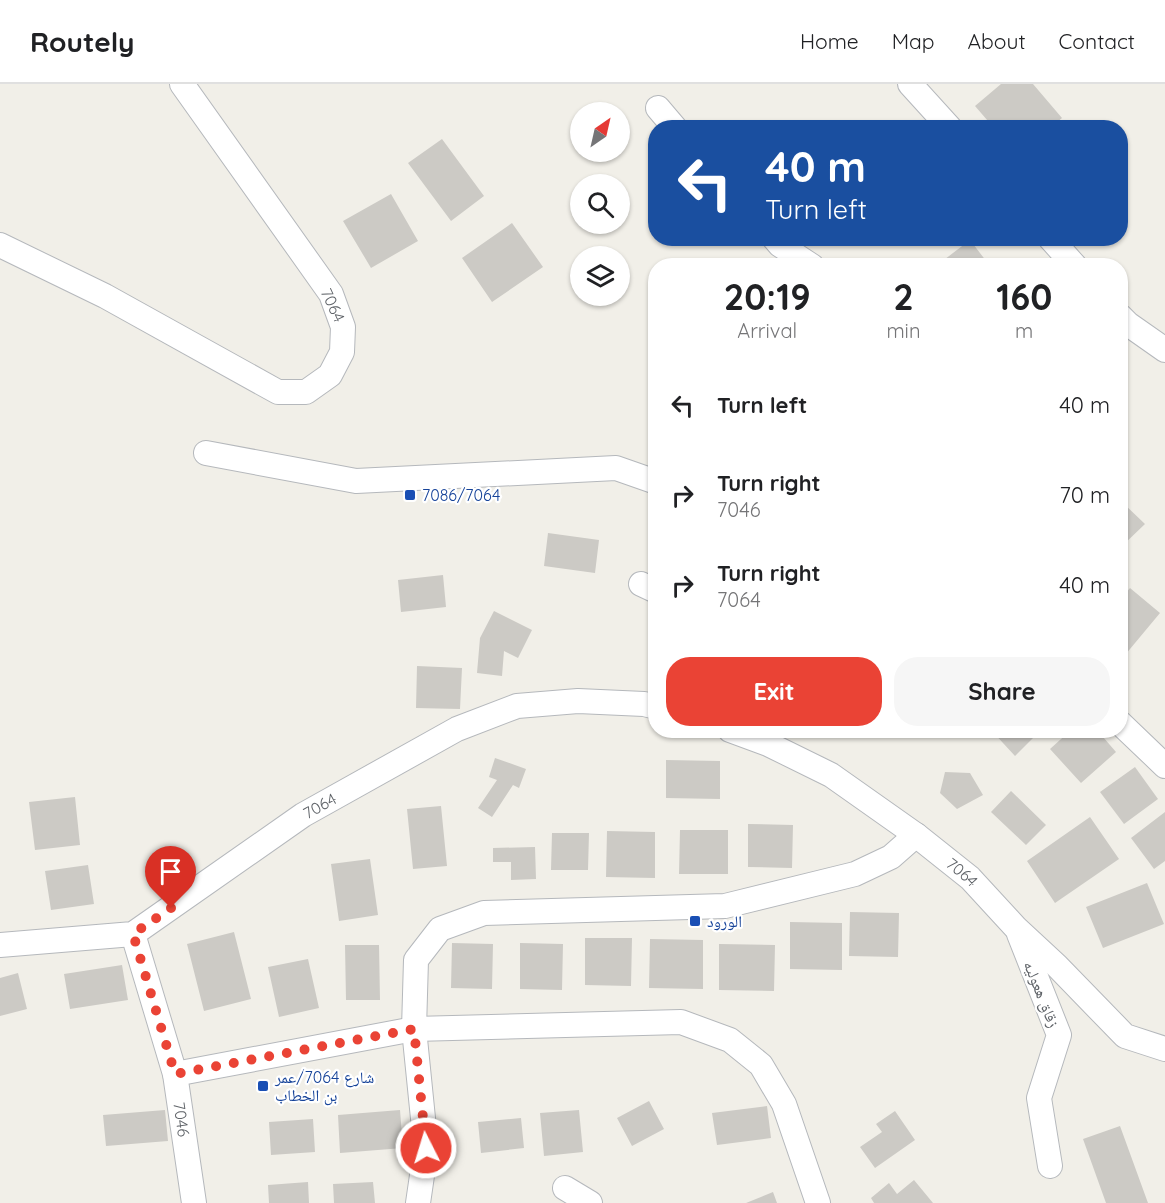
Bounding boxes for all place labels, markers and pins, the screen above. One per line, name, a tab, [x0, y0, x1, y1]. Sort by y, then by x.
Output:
place label: 7086/7064	[422, 485, 500, 505]
marker: 7086/7064	[403, 488, 417, 502]
pin	[145, 846, 196, 908]
place label: الورود	[707, 911, 742, 931]
marker: الورود	[688, 914, 702, 928]
place label: شارع 7064/عمر بن الخطاب	[274, 1067, 374, 1106]
marker: شارع 7064/عمر بن الخطاب	[256, 1079, 270, 1093]

